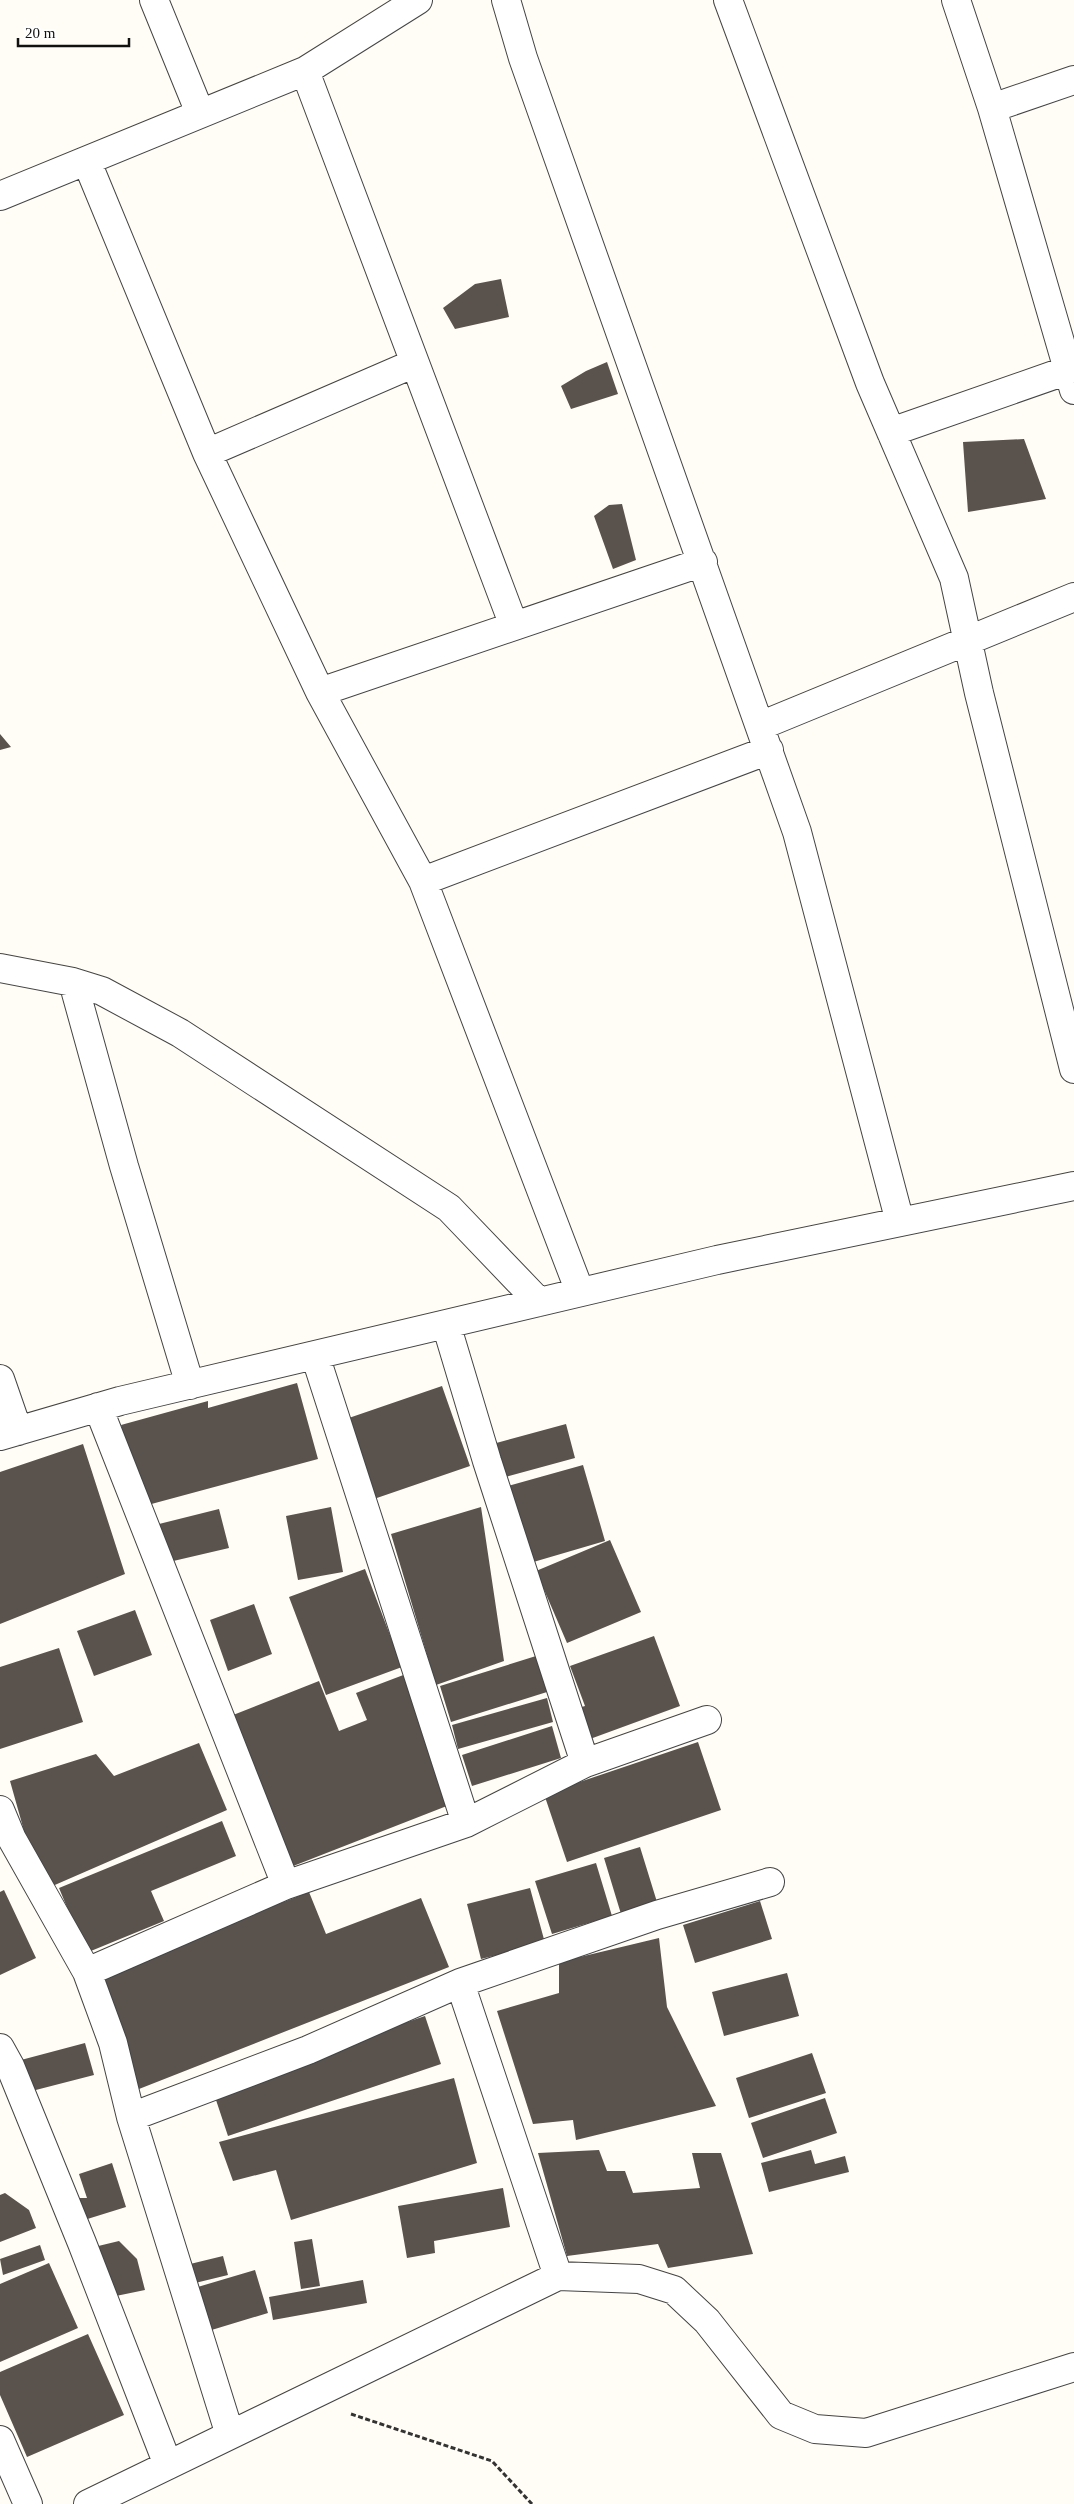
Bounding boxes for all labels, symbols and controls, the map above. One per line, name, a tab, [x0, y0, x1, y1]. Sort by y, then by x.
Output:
scale bar	[18, 15, 129, 47]
text: 20 m	[25, 25, 56, 41]

